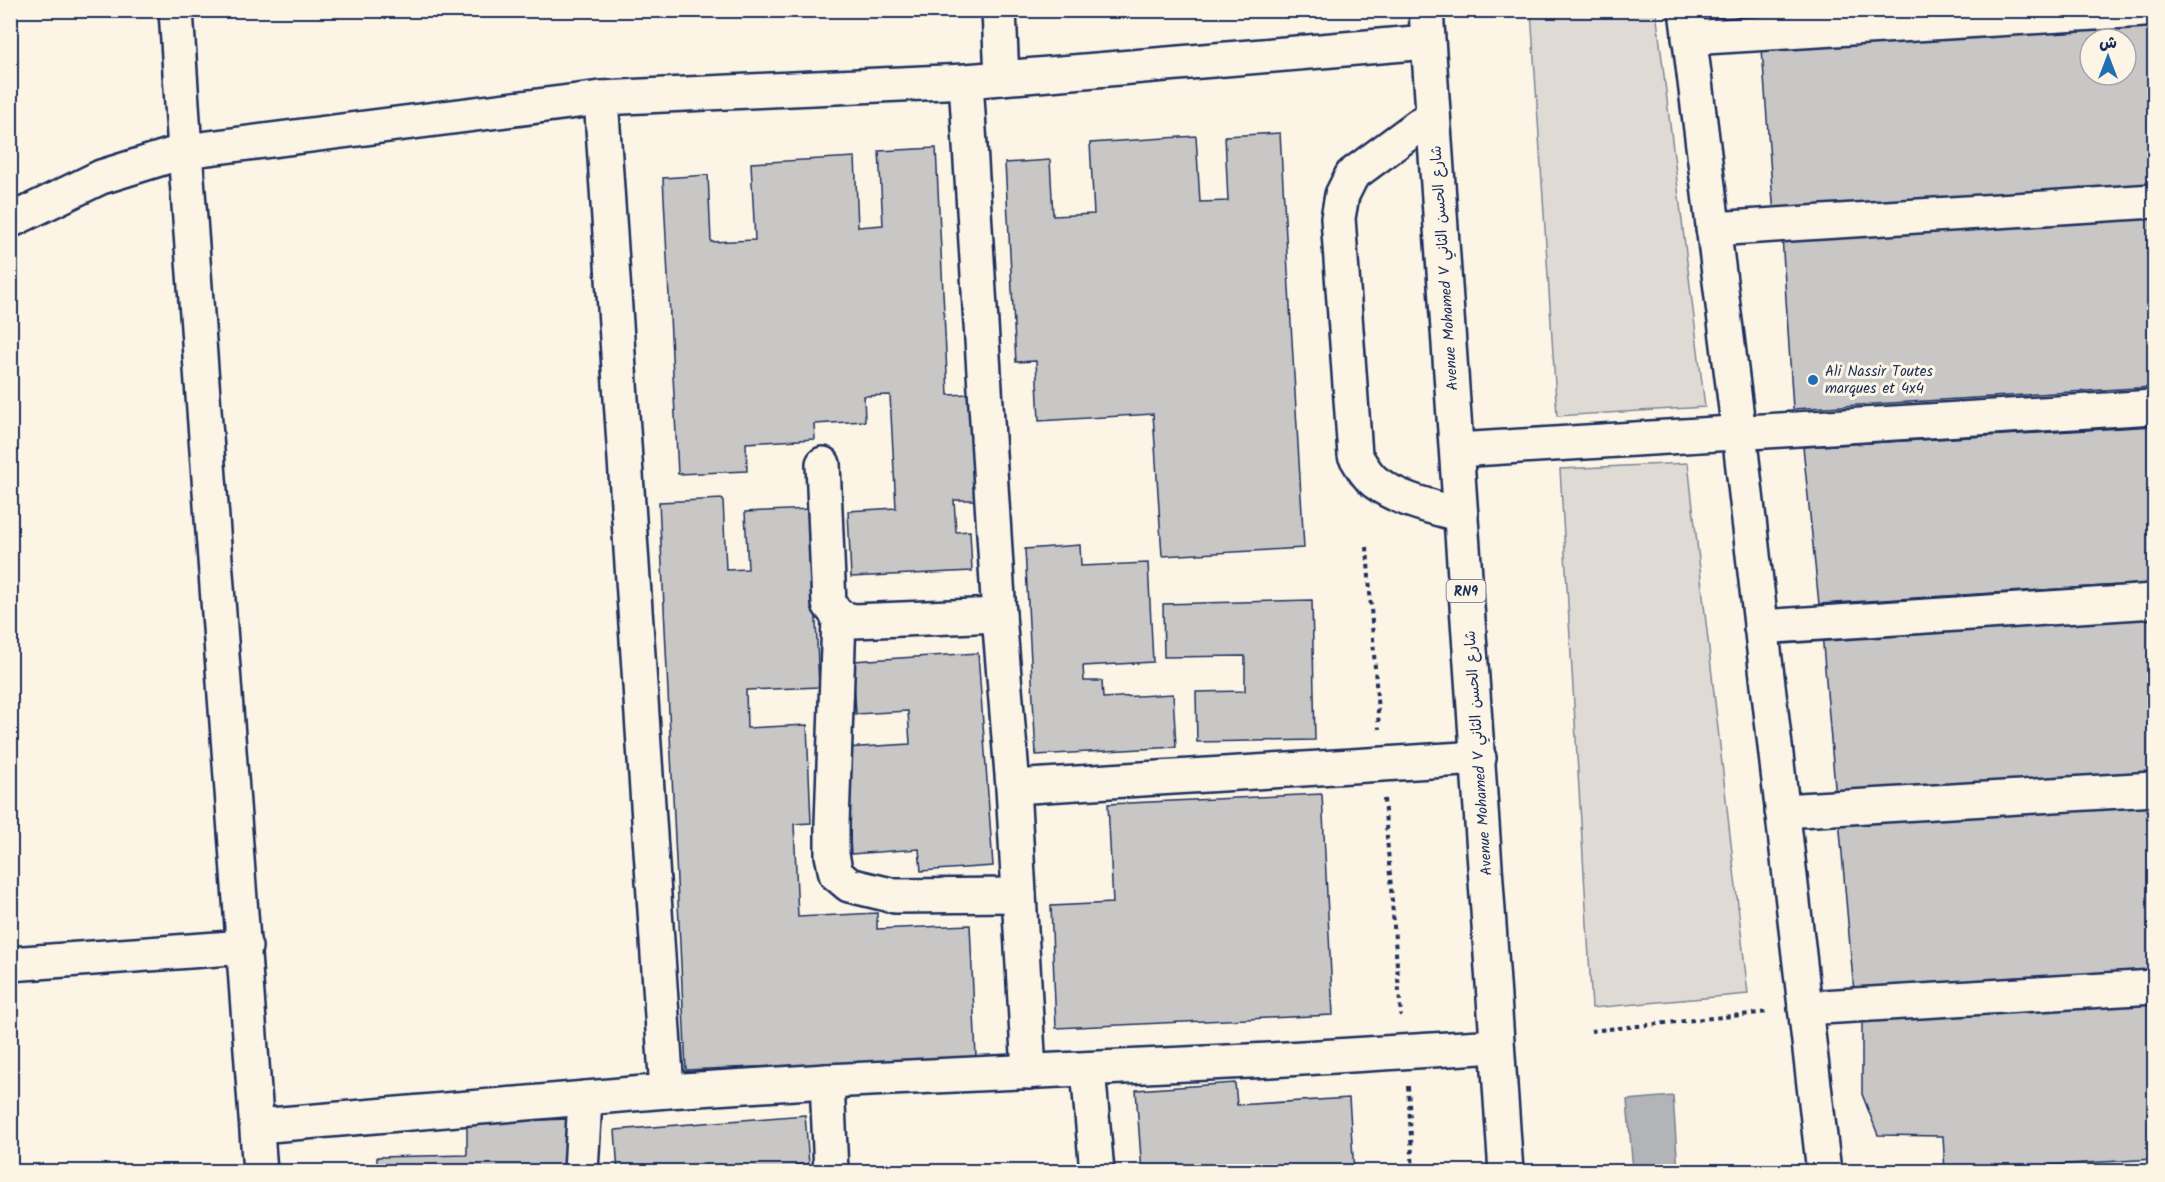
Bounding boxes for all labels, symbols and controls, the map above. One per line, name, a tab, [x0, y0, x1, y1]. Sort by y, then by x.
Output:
north arrow	[2078, 27, 2138, 87]
text: ش	[2099, 31, 2117, 56]
street label: Avenue Mohamed V شارع الحسن الثاني	[1424, 144, 1466, 391]
place label: Ali Nassir Toutes marques et 4x4	[1825, 360, 1933, 401]
marker: Ali Nassir Toutes marques et 4x4	[1806, 373, 1820, 387]
road number: RN9	[1446, 580, 1486, 602]
street label: Avenue Mohamed V شارع الحسن الثاني	[1458, 629, 1500, 876]

